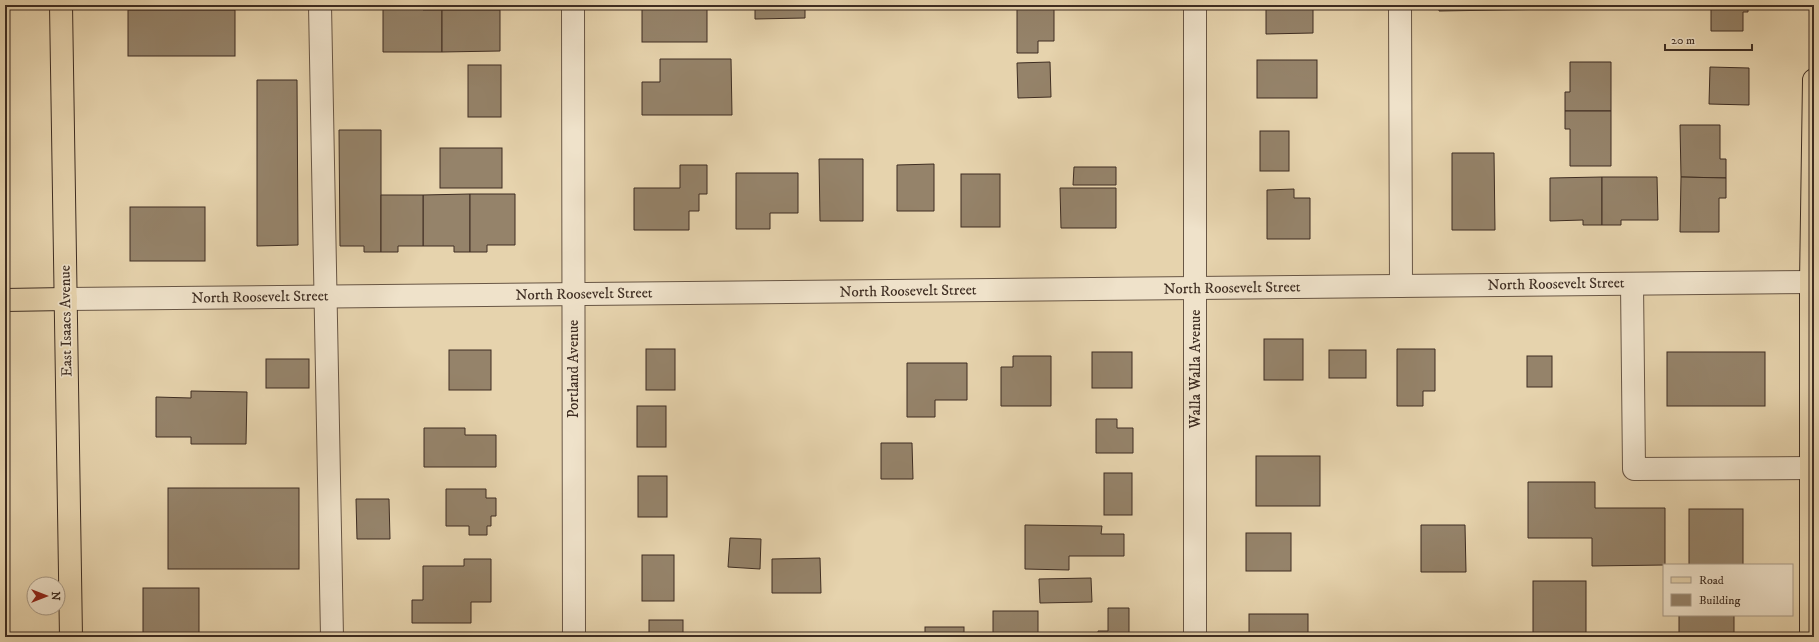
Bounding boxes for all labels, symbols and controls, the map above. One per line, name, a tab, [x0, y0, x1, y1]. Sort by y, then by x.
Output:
scale bar	[1665, 26, 1752, 52]
text: 20 m	[1671, 33, 1695, 48]
street label: East Isaacs Avenue	[56, 265, 76, 377]
street label: North Roosevelt Street	[1487, 273, 1625, 295]
street label: North Roosevelt Street	[1163, 277, 1301, 299]
street label: North Roosevelt Street	[839, 280, 977, 302]
street label: North Roosevelt Street	[515, 283, 653, 305]
street label: North Roosevelt Street	[191, 286, 329, 308]
street label: Walla Walla Avenue	[1186, 310, 1205, 429]
street label: Portland Avenue	[564, 320, 583, 418]
legend	[1663, 564, 1793, 616]
text: Road	[1699, 573, 1724, 588]
north arrow	[26, 576, 66, 616]
text: N	[48, 591, 62, 601]
text: Building	[1699, 593, 1740, 608]

